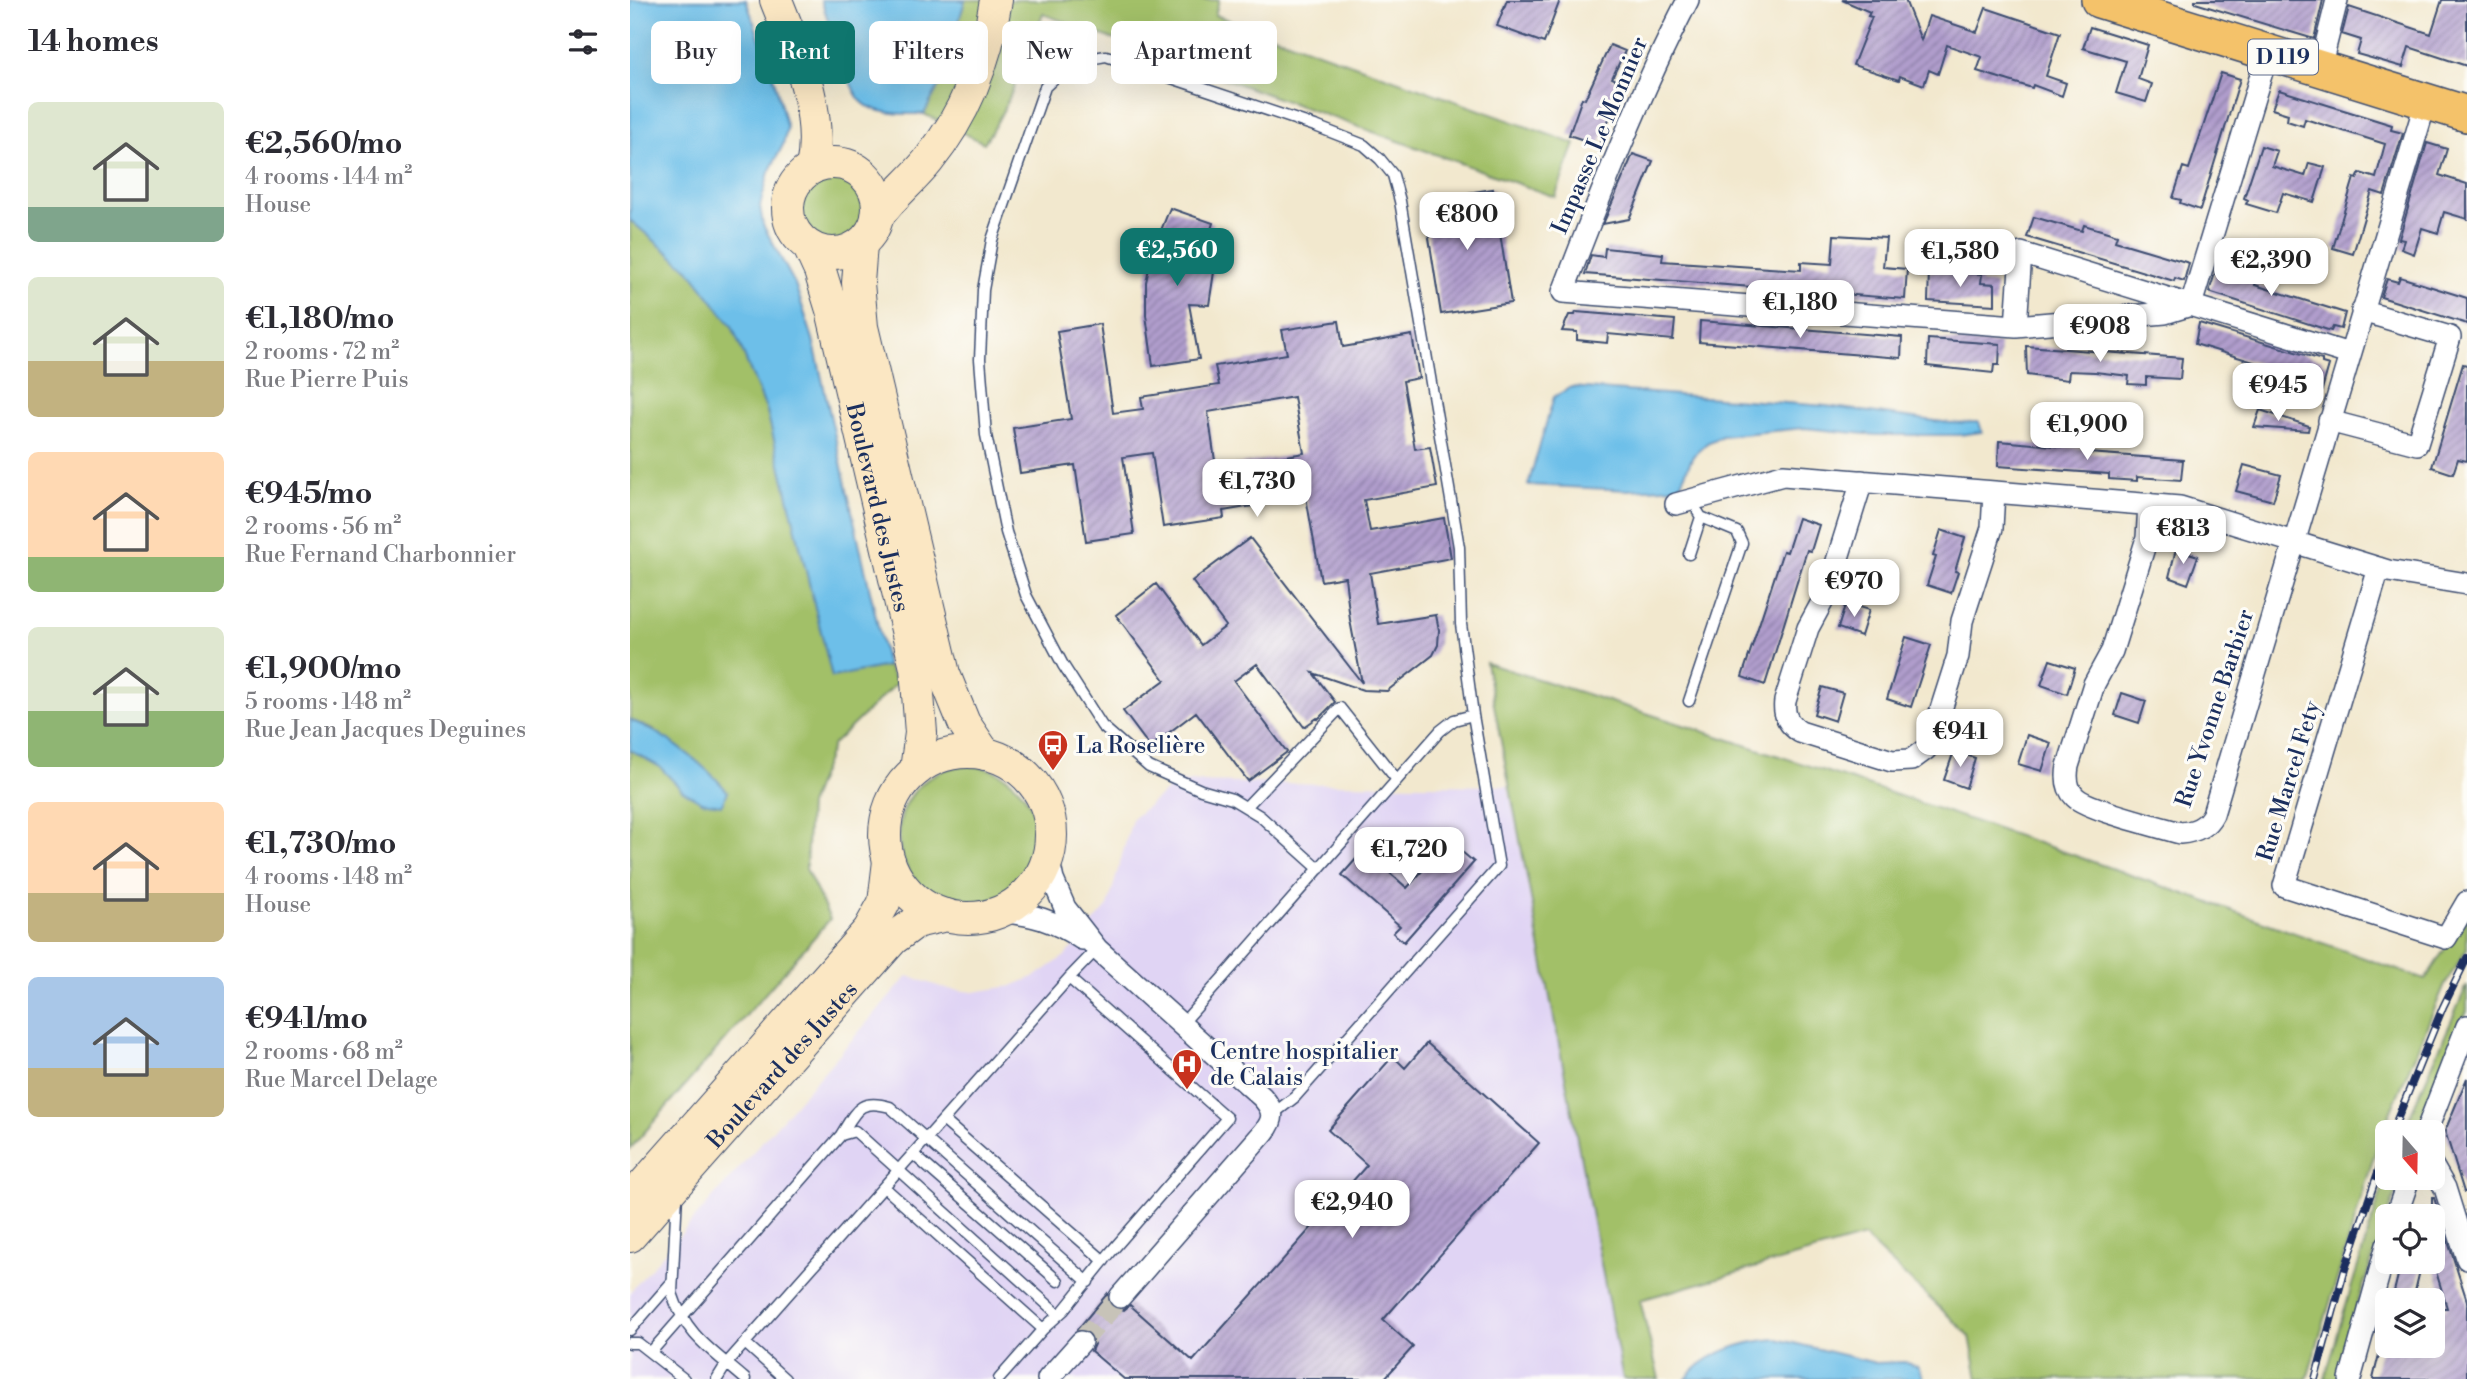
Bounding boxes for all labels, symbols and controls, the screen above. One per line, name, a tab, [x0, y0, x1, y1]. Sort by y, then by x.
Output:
chip: Buy	[651, 21, 741, 84]
chip: Rent	[755, 21, 855, 84]
chip: Filters	[869, 21, 988, 84]
chip: New	[1002, 21, 1097, 84]
chip: Apartment	[1111, 21, 1277, 84]
text: 14 homes	[28, 23, 159, 61]
icon: filters	[564, 23, 602, 61]
street label: Impasse Le Monnier	[1546, 32, 1654, 238]
road number: D 119	[2248, 40, 2318, 74]
text: €2,560/mo	[245, 125, 403, 163]
icon: home	[84, 130, 168, 214]
text: 4 rooms · 144 m²	[245, 163, 412, 191]
text: House	[245, 191, 311, 219]
pin: €800	[1426, 192, 1508, 252]
text: €800	[1435, 201, 1499, 229]
pin: €2,560	[1120, 229, 1234, 288]
pin: €1,580	[1903, 230, 2017, 289]
text: €2,560	[1136, 237, 1218, 265]
text: €1,580	[1920, 238, 2000, 266]
pin: €2,390	[2214, 238, 2328, 298]
text: €2,390	[2230, 247, 2312, 275]
pin: €1,180	[1743, 280, 1857, 340]
text: €1,180	[1762, 289, 1838, 317]
text: €1,180/mo	[245, 300, 394, 338]
pin: €908	[2059, 304, 2141, 364]
icon: home	[84, 305, 168, 389]
text: €908	[2070, 313, 2130, 341]
text: 2 rooms · 72 m²	[245, 338, 399, 366]
pin: €945	[2237, 364, 2319, 423]
text: Rue Pierre Puis	[245, 366, 408, 394]
text: €945	[2249, 372, 2307, 400]
street label: Boulevard des Justes	[839, 399, 915, 615]
pin: €1,900	[2030, 402, 2144, 462]
text: €1,900	[2046, 411, 2128, 439]
pin: €1,730	[1200, 460, 1314, 519]
text: €1,730	[1218, 468, 1296, 496]
text: €945/mo	[245, 475, 372, 513]
icon: home	[84, 480, 168, 564]
pin: €813	[2142, 506, 2224, 566]
text: 2 rooms · 56 m²	[245, 513, 401, 541]
text: €813	[2156, 515, 2210, 543]
text: Rue Fernand Charbonnier	[245, 541, 516, 569]
pin: €970	[1813, 560, 1895, 619]
text: €970	[1824, 568, 1884, 596]
street label: Rue Yvonne Barbier	[2170, 606, 2260, 811]
text: €1,900/mo	[245, 650, 402, 688]
icon: home	[84, 655, 168, 739]
text: 5 rooms · 148 m²	[245, 688, 411, 716]
street label: Rue Marcel Fety	[2251, 697, 2327, 865]
pin: €941	[1919, 710, 2001, 769]
text: Rue Jean Jacques Deguines	[245, 716, 526, 744]
text: €941	[1932, 718, 1988, 746]
bus stop icon: La Roselière	[1036, 728, 1070, 772]
place label: La Roselière	[1076, 732, 1205, 760]
text: €1,730/mo	[245, 825, 396, 863]
pin: €1,720	[1352, 828, 1466, 887]
icon: home	[84, 830, 168, 914]
text: €1,720	[1370, 836, 1448, 864]
text: 4 rooms · 148 m²	[245, 863, 412, 891]
text: House	[245, 891, 311, 919]
street label: Boulevard des Justes	[701, 976, 864, 1155]
text: €941/mo	[245, 1000, 368, 1038]
icon: home	[84, 1005, 168, 1089]
text: 2 rooms · 68 m²	[245, 1038, 403, 1066]
place label: Centre hospitalier de Calais	[1210, 1038, 1399, 1092]
hospital icon: Centre hospitalier de Calais	[1170, 1047, 1204, 1091]
text: Rue Marcel Delage	[245, 1066, 438, 1094]
north arrow	[2375, 1120, 2445, 1190]
map controls	[2375, 1120, 2445, 1358]
pin: €2,940	[1295, 1180, 1409, 1240]
text: €2,940	[1311, 1189, 1393, 1217]
button: locate	[2375, 1204, 2445, 1274]
button: layers	[2375, 1288, 2445, 1358]

